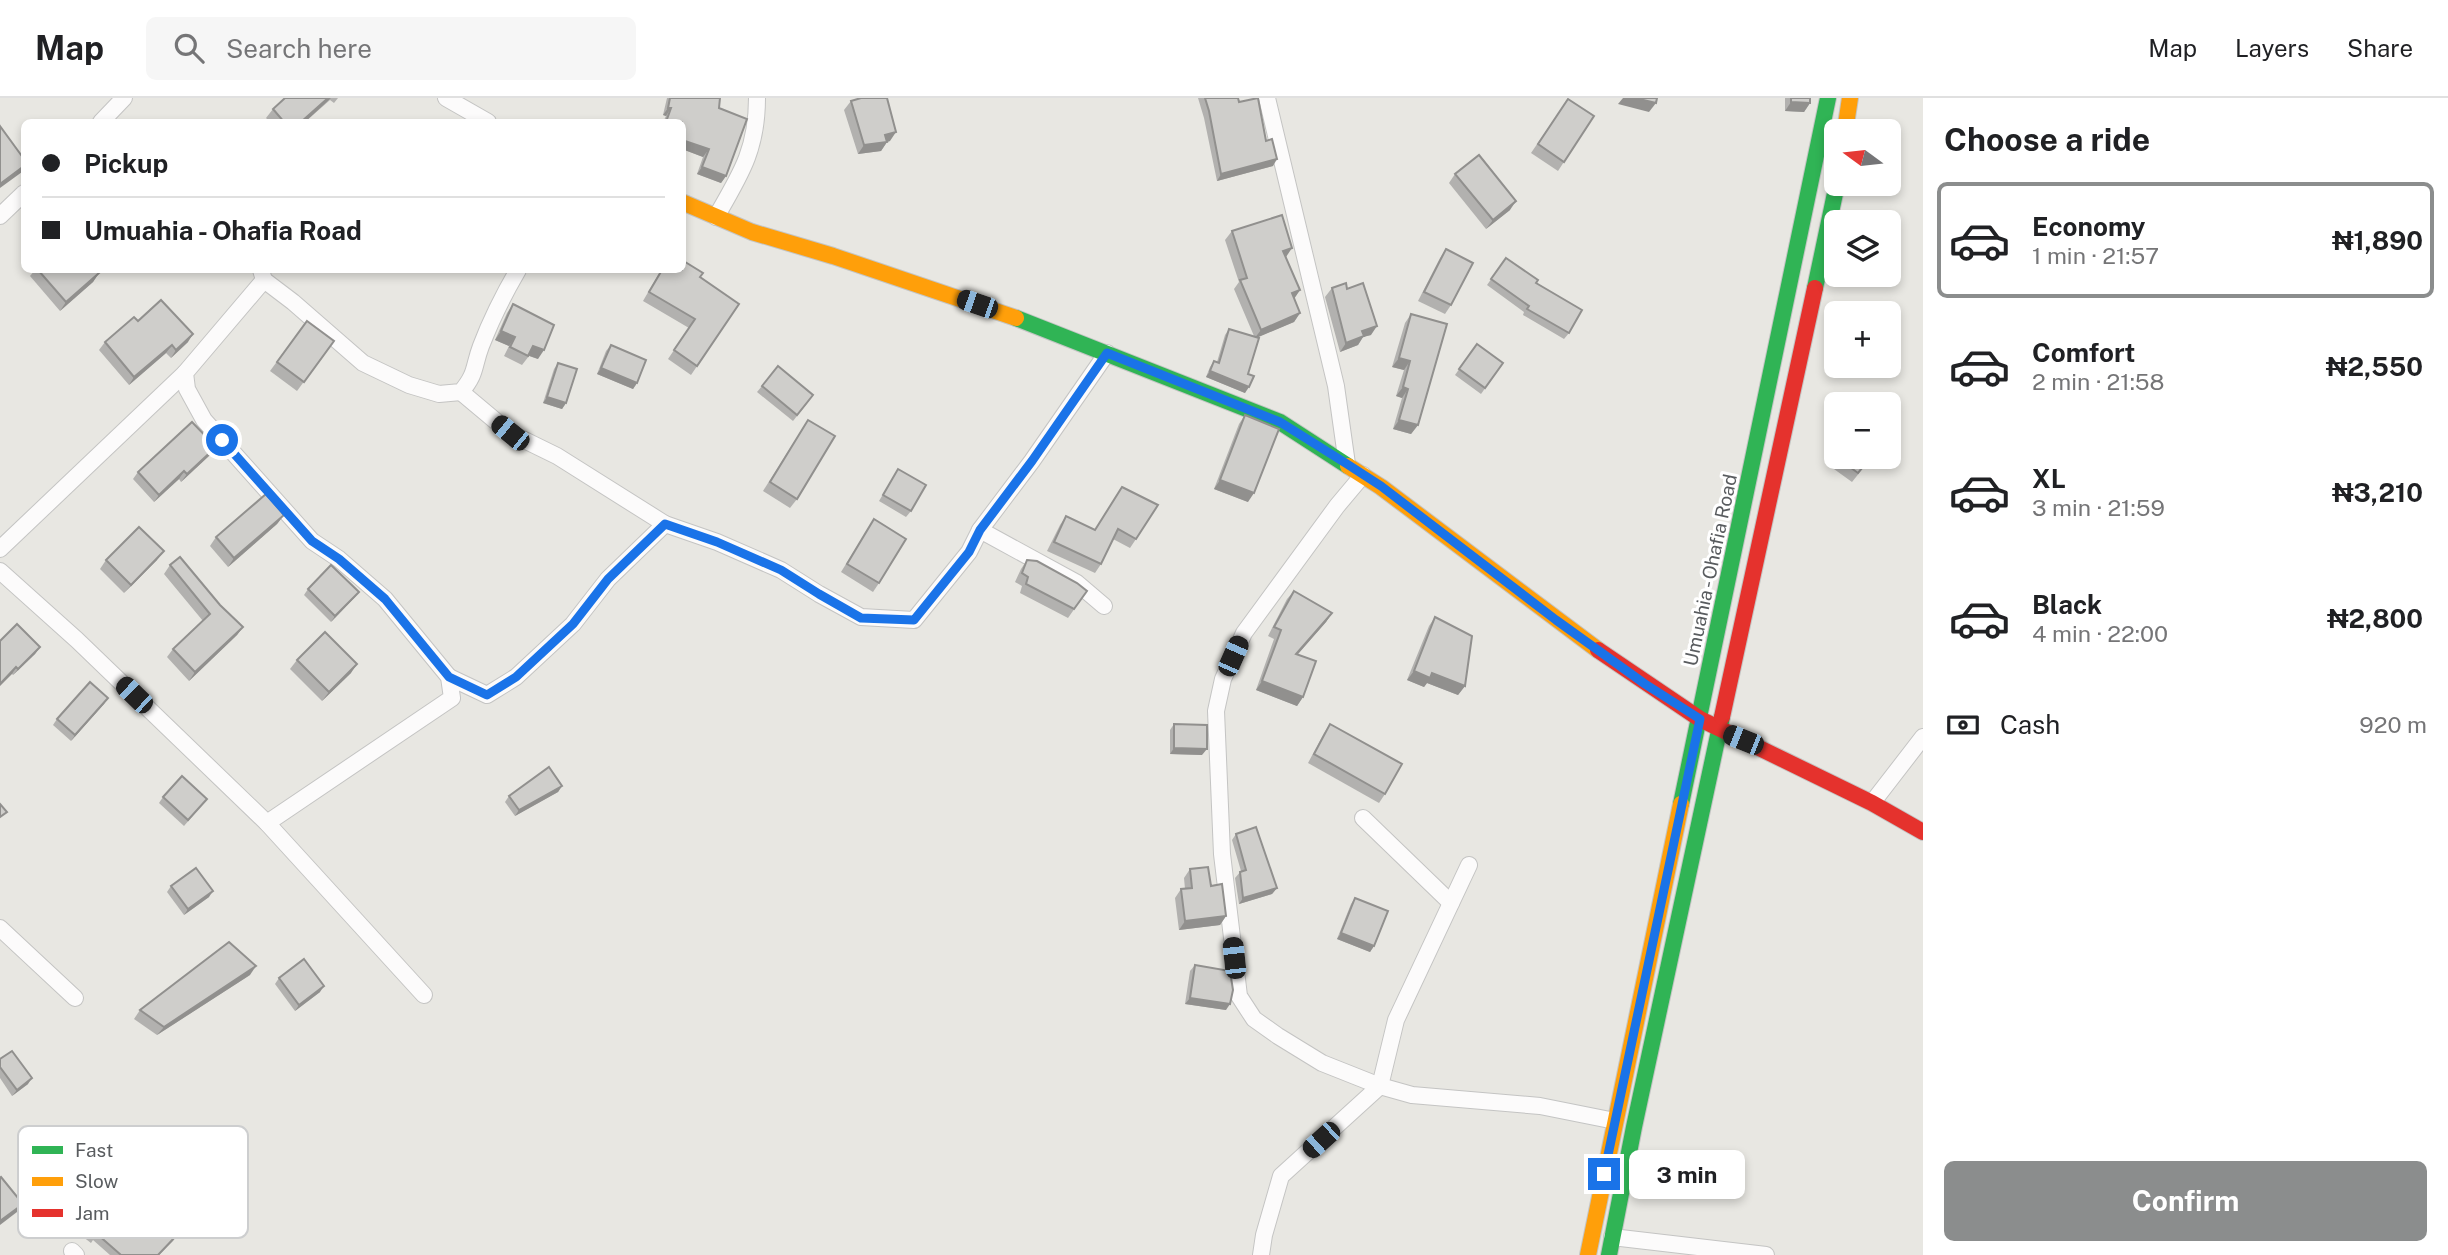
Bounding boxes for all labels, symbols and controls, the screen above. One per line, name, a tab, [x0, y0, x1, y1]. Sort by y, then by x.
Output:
search box	[146, 17, 636, 80]
text: Map	[35, 29, 104, 67]
icon: search	[170, 29, 208, 67]
text: Search here	[226, 33, 372, 64]
text: Map	[2148, 34, 2197, 62]
text: Layers	[2235, 34, 2309, 62]
text: Share	[2347, 34, 2413, 62]
north arrow	[1824, 119, 1900, 196]
map controls	[1824, 119, 1901, 469]
text: Choose a ride	[1944, 121, 2150, 158]
text: Pickup	[84, 148, 168, 179]
icon: car	[1948, 209, 2011, 272]
button: layers	[1824, 210, 1901, 287]
text: Economy	[2032, 211, 2145, 242]
text: Umuahia - Ohafia Road	[84, 215, 362, 246]
text: ₦1,890	[2332, 225, 2423, 256]
text: 1 min · 21:57	[2032, 242, 2159, 269]
car	[954, 287, 1001, 321]
button: +	[1824, 301, 1901, 378]
icon: car	[1948, 335, 2011, 398]
text: Comfort	[2032, 337, 2135, 368]
text: ₦2,550	[2326, 351, 2423, 382]
text: 2 min · 21:58	[2032, 368, 2165, 395]
button: −	[1824, 392, 1901, 469]
car	[488, 412, 533, 454]
route start	[206, 424, 238, 456]
icon: car	[1948, 461, 2011, 524]
text: XL	[2032, 463, 2066, 494]
street label: Umuahia - Ohafia Road	[1679, 472, 1741, 668]
text: ₦3,210	[2332, 477, 2423, 508]
text: 3 min · 21:59	[2032, 494, 2165, 521]
icon: car	[1948, 587, 2011, 650]
text: Black	[2032, 589, 2102, 620]
text: ₦2,800	[2327, 603, 2423, 634]
text: 4 min · 22:00	[2032, 620, 2168, 647]
car	[1215, 633, 1252, 679]
car	[112, 673, 157, 717]
icon: cash	[1944, 706, 1982, 744]
text: Cash	[2000, 709, 2060, 740]
text: 920 m	[2359, 711, 2427, 738]
car	[1720, 722, 1767, 758]
car	[1222, 936, 1247, 980]
car	[1299, 1118, 1344, 1162]
legend	[18, 1126, 248, 1238]
text: Fast	[75, 1139, 113, 1161]
callout: 3 min	[1628, 1150, 1744, 1198]
route end	[1588, 1158, 1620, 1190]
text: 3 min	[1657, 1161, 1717, 1188]
button: Confirm	[1944, 1161, 2427, 1241]
text: Slow	[75, 1170, 119, 1192]
text: Jam	[75, 1202, 109, 1224]

